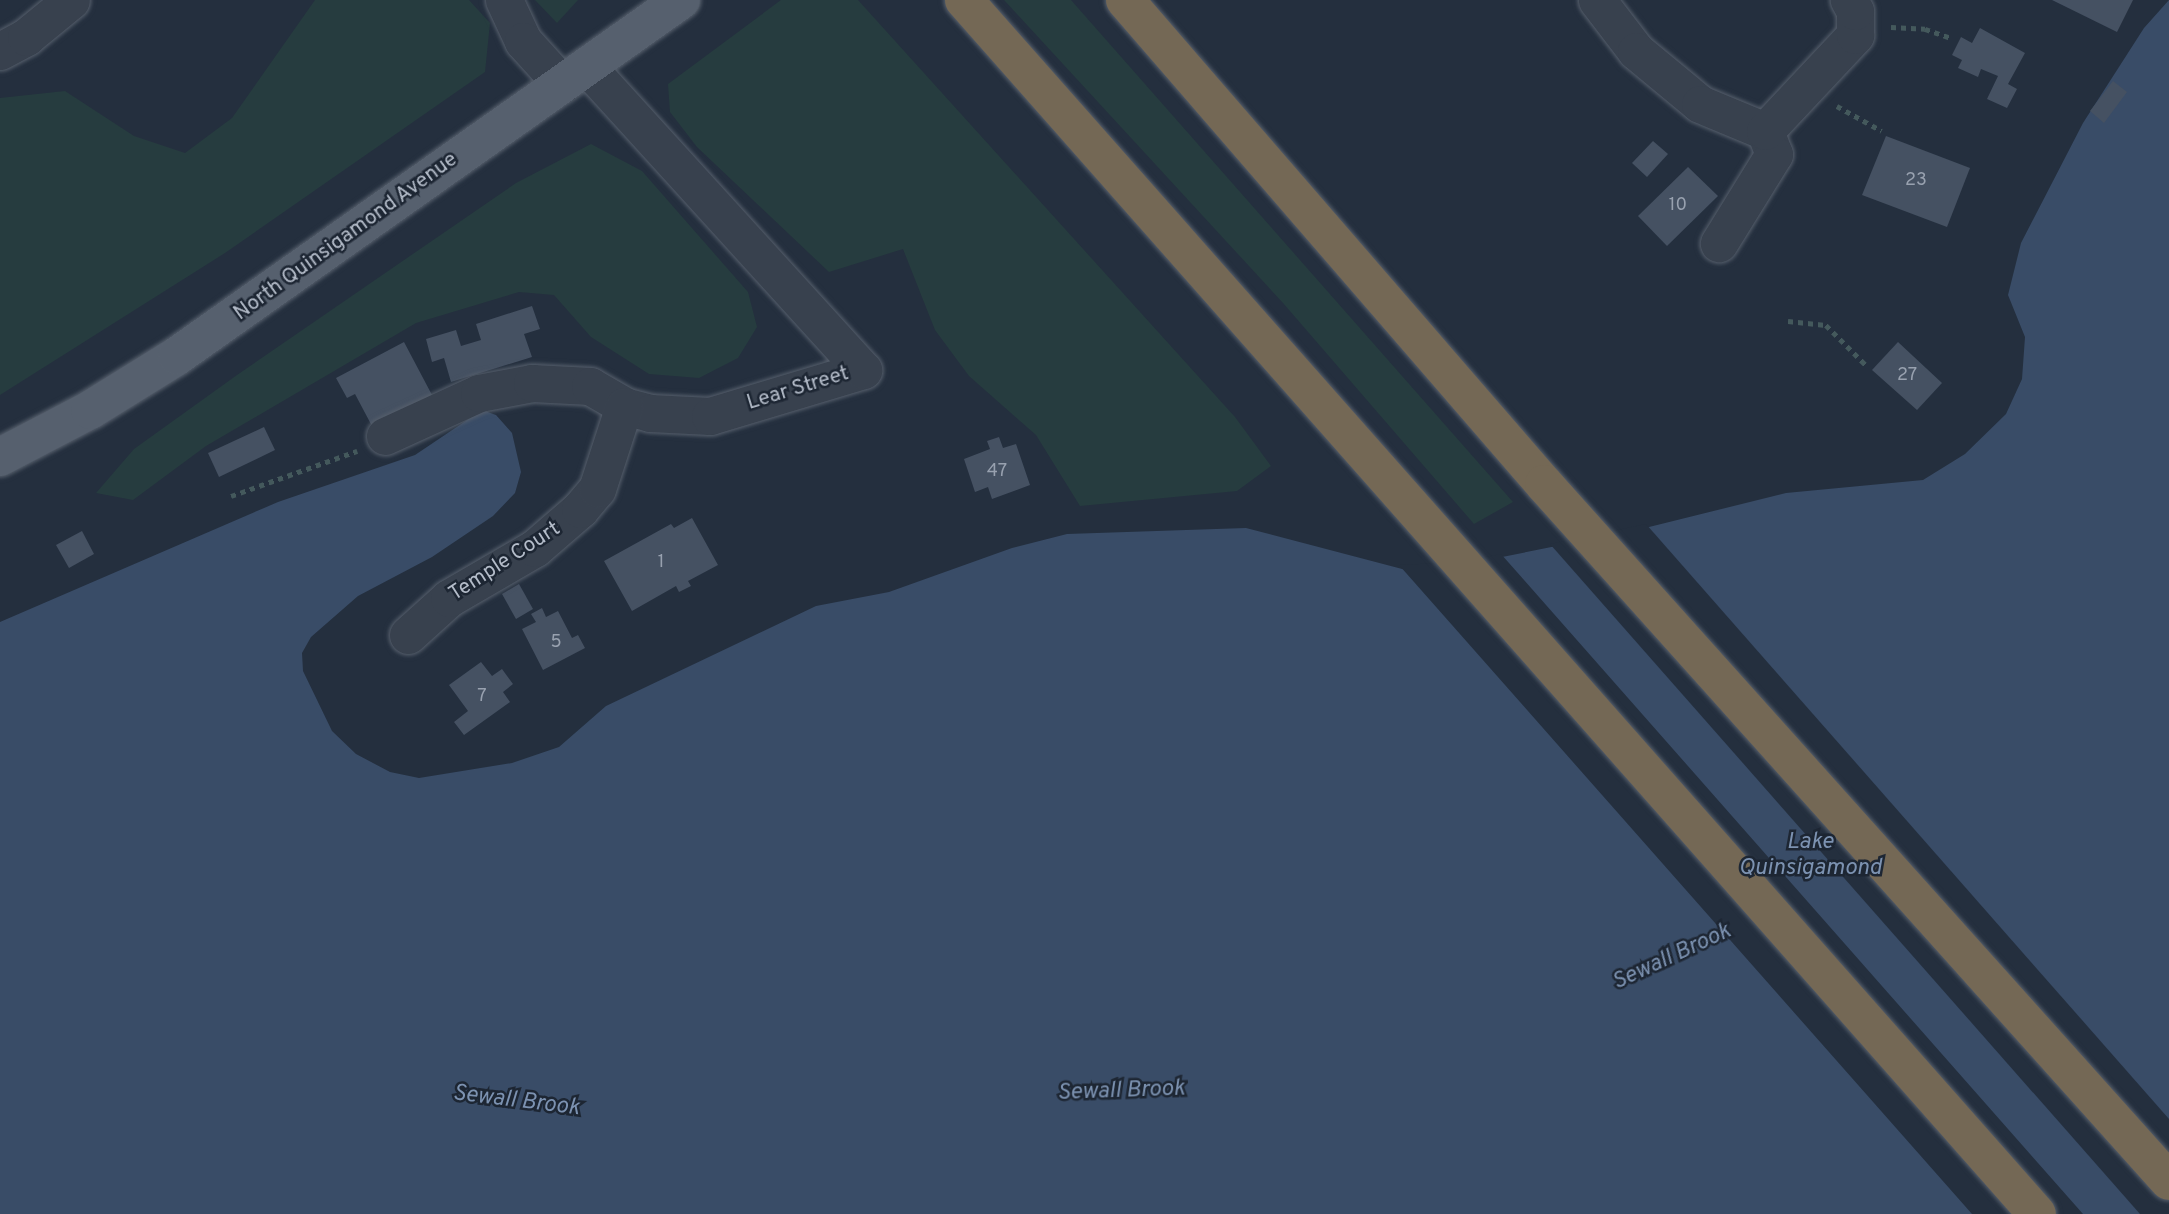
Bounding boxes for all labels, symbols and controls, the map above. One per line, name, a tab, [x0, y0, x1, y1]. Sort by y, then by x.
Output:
street label: North Quinsigamond Avenue	[229, 147, 463, 327]
house number: 23	[1905, 170, 1927, 192]
house number: 10	[1669, 195, 1687, 217]
street label: Lear Street	[744, 362, 852, 416]
house number: 27	[1897, 365, 1917, 387]
house number: 47	[987, 461, 1007, 483]
street label: Temple Court	[445, 517, 565, 607]
house number: 1	[658, 552, 664, 574]
house number: 5	[550, 632, 562, 654]
house number: 7	[477, 686, 487, 708]
water label: Lake Quinsigamond	[1738, 829, 1882, 883]
water label: Sewall Brook	[1608, 919, 1736, 997]
water label: Sewall Brook	[1057, 1076, 1185, 1108]
water label: Sewall Brook	[451, 1081, 581, 1123]

